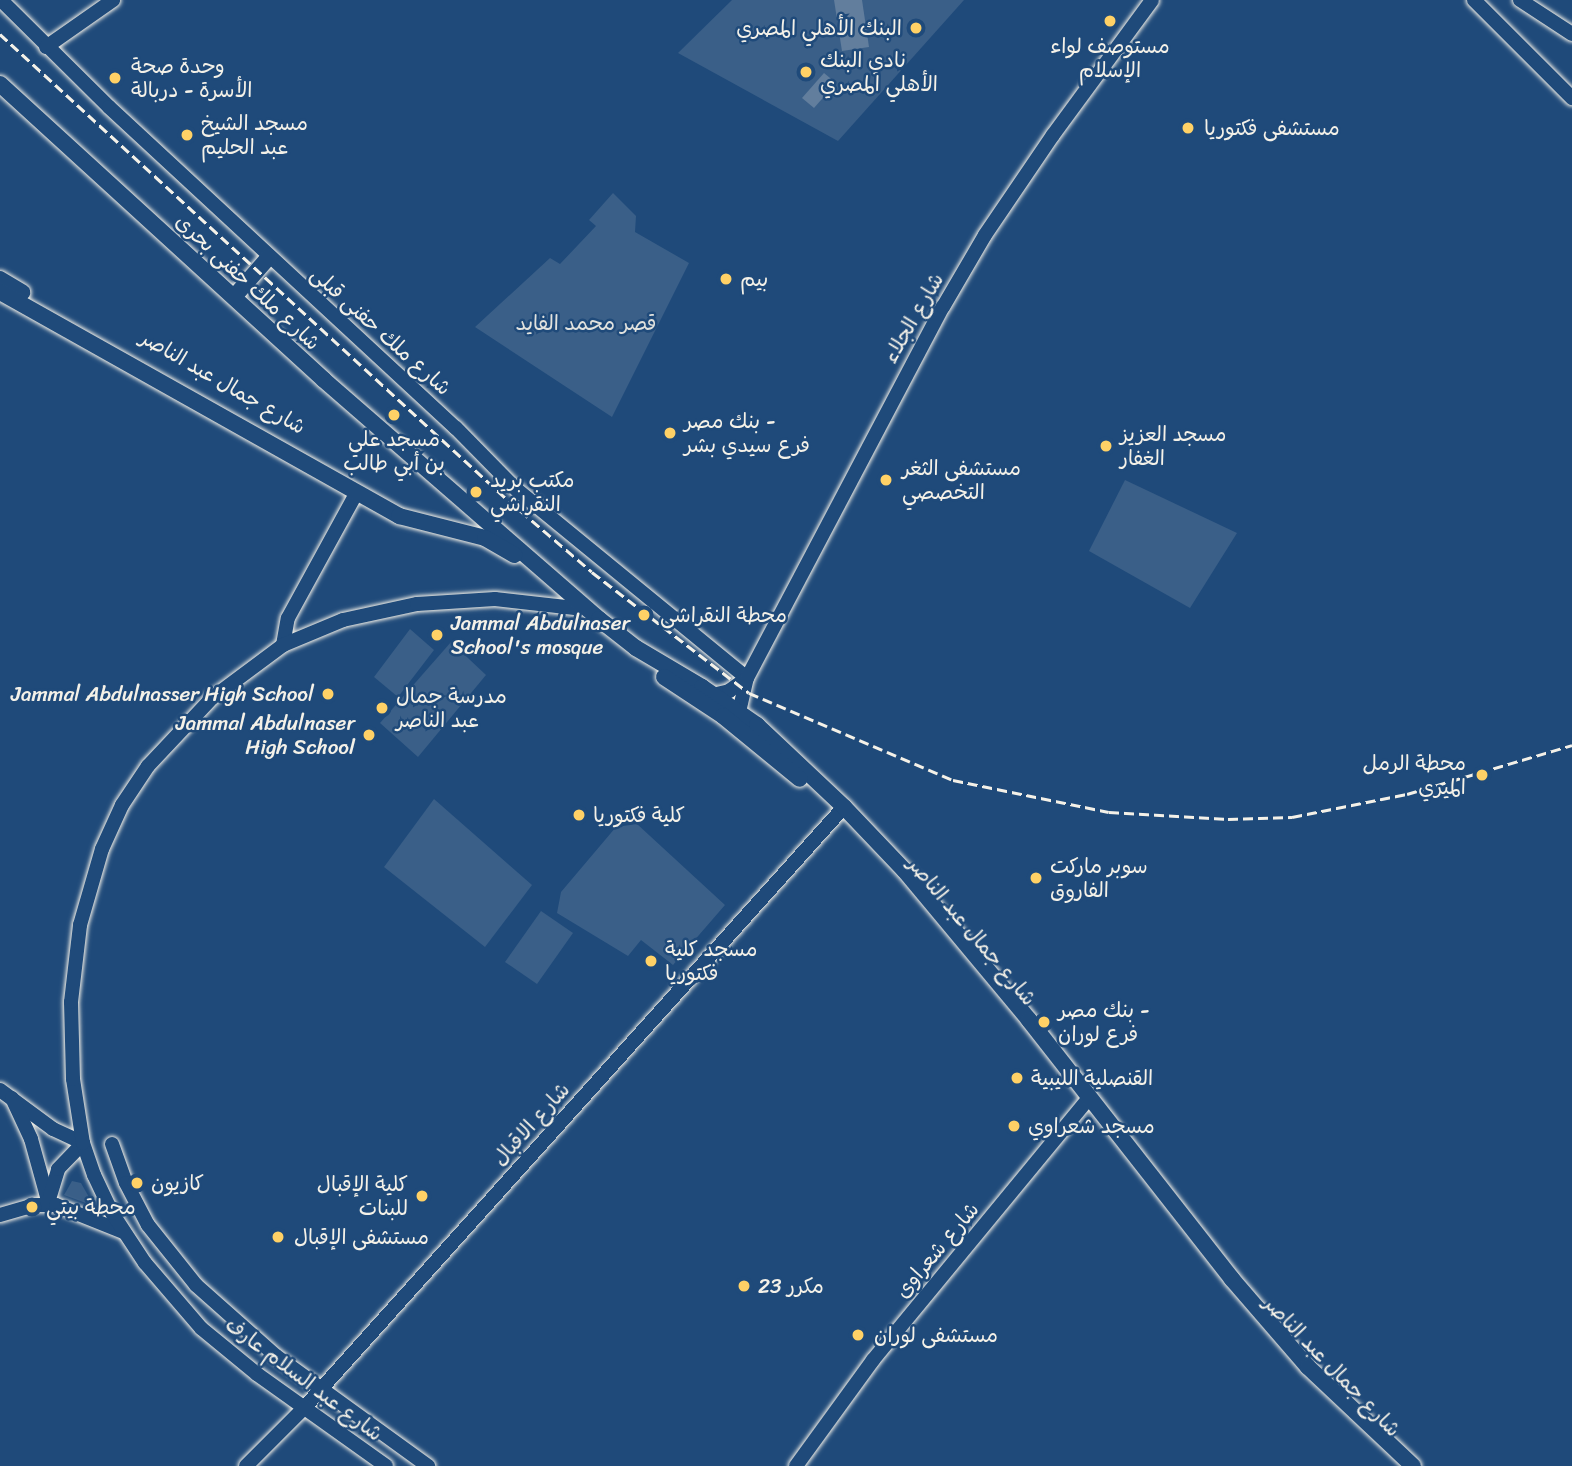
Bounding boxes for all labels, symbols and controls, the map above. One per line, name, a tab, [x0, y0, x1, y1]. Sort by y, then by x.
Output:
marker: مستوصف لواء الإسلام	[1100, 11, 1120, 31]
place label: البنك الأهلي المصري	[736, 15, 902, 41]
marker: البنك الأهلي المصري	[908, 20, 924, 36]
place label: مستوصف لواء الإسلام	[1050, 33, 1170, 83]
place label: نادي البنك الأهلي المصري	[820, 47, 938, 97]
place label: وحدة صحة الأسرة - دربالة	[131, 53, 252, 103]
marker: نادي البنك الأهلي المصري	[798, 64, 814, 80]
marker: وحدة صحة الأسرة - دربالة	[105, 68, 125, 88]
place label: مسجد الشيخ عبد الحليم	[201, 110, 308, 160]
place label: مستشفى فكتوريا	[1204, 115, 1340, 141]
marker: مستشفى فكتوريا	[1178, 118, 1198, 138]
marker: مسجد الشيخ عبد الحليم	[179, 127, 195, 143]
street label: شارع ملك حفنى بحرى	[170, 209, 326, 355]
street label: شارع ملك حفنى قبلى	[306, 261, 456, 401]
place label: بيم	[740, 266, 768, 292]
street label: شارع الجلاء	[877, 268, 949, 368]
marker: بيم	[718, 271, 734, 287]
park label: قصر محمد الفايد	[516, 310, 656, 336]
street label: شارع جمال عبد الناصر	[136, 324, 310, 440]
marker: مسجد علي بن أبي طالب	[386, 407, 402, 423]
place label: بنك مصر - فرع سيدي بشر	[684, 408, 810, 458]
place label: مسجد العزيز الغفار	[1120, 421, 1226, 471]
marker: بنك مصر - فرع سيدي بشر	[662, 425, 678, 441]
place label: مسجد علي بن أبي طالب	[343, 426, 445, 476]
marker: مسجد العزيز الغفار	[1098, 438, 1114, 454]
place label: مستشفى الثغر التخصصي	[902, 455, 1021, 505]
place label: مكتب بريد النقراشي	[490, 467, 574, 517]
marker: مستشفى الثغر التخصصي	[876, 470, 896, 490]
marker: مكتب بريد النقراشي	[468, 484, 484, 500]
place label: محطة النقراشى	[660, 602, 787, 628]
marker: محطة النقراشى	[634, 605, 654, 625]
place label: Jammal Abdulnaser School's mosque	[451, 610, 629, 660]
marker: Jammal Abdulnaser School's mosque	[429, 627, 445, 643]
place label: Jammal Abdulnasser High School	[12, 681, 314, 707]
place label: مدرسة جمال عبد الناصر	[396, 683, 507, 733]
marker: Jammal Abdulnasser High School	[320, 686, 336, 702]
marker: مدرسة جمال عبد الناصر	[374, 700, 390, 716]
place label: Jammal Abdulnaser High School	[177, 710, 355, 760]
marker: Jammal Abdulnaser High School	[361, 727, 377, 743]
place label: محطة الرمل الميري	[1363, 750, 1466, 800]
marker: محطة الرمل الميري	[1472, 765, 1492, 785]
place label: كلية فكتوريا	[593, 802, 685, 828]
marker: كلية فكتوريا	[571, 807, 587, 823]
street label: شارع جمال عبد الناصر	[902, 852, 1042, 1010]
place label: سوبر ماركت الفاروق	[1050, 853, 1148, 903]
marker: سوبر ماركت الفاروق	[1028, 870, 1044, 886]
place label: مسجد كلية فكتوريا	[665, 936, 757, 986]
marker: مسجد كلية فكتوريا	[643, 953, 659, 969]
place label: بنك مصر - فرع لوران	[1058, 997, 1149, 1047]
marker: بنك مصر - فرع لوران	[1036, 1014, 1052, 1030]
place label: القنصلية الليبية	[1031, 1065, 1153, 1091]
marker: القنصلية الليبية	[1009, 1070, 1025, 1086]
street label: شارع الاقبال	[487, 1077, 575, 1171]
place label: مسجد شعراوي	[1028, 1113, 1155, 1139]
marker: مسجد شعراوي	[1006, 1118, 1022, 1134]
place label: كازيون	[151, 1170, 204, 1196]
place label: كلية الإقبال للبنات	[317, 1171, 408, 1221]
marker: كازيون	[129, 1175, 145, 1191]
marker: كلية الإقبال للبنات	[414, 1188, 430, 1204]
place label: محطة بيتي	[46, 1194, 136, 1220]
street label: شارع شعراوى	[890, 1197, 984, 1303]
marker: محطة بيتي	[24, 1199, 40, 1215]
place label: مستشفى الإقبال	[294, 1224, 429, 1250]
marker: مستشفى الإقبال	[268, 1227, 288, 1247]
place label: 23 مكرر	[758, 1273, 824, 1299]
marker: 23 مكرر	[736, 1278, 752, 1294]
street label: شارع جمال عبد الناصر	[1258, 1290, 1406, 1442]
street label: شارع عبد السلام عارف	[220, 1312, 388, 1446]
place label: مستشفى لوران	[874, 1322, 998, 1348]
marker: مستشفى لوران	[848, 1325, 868, 1345]

